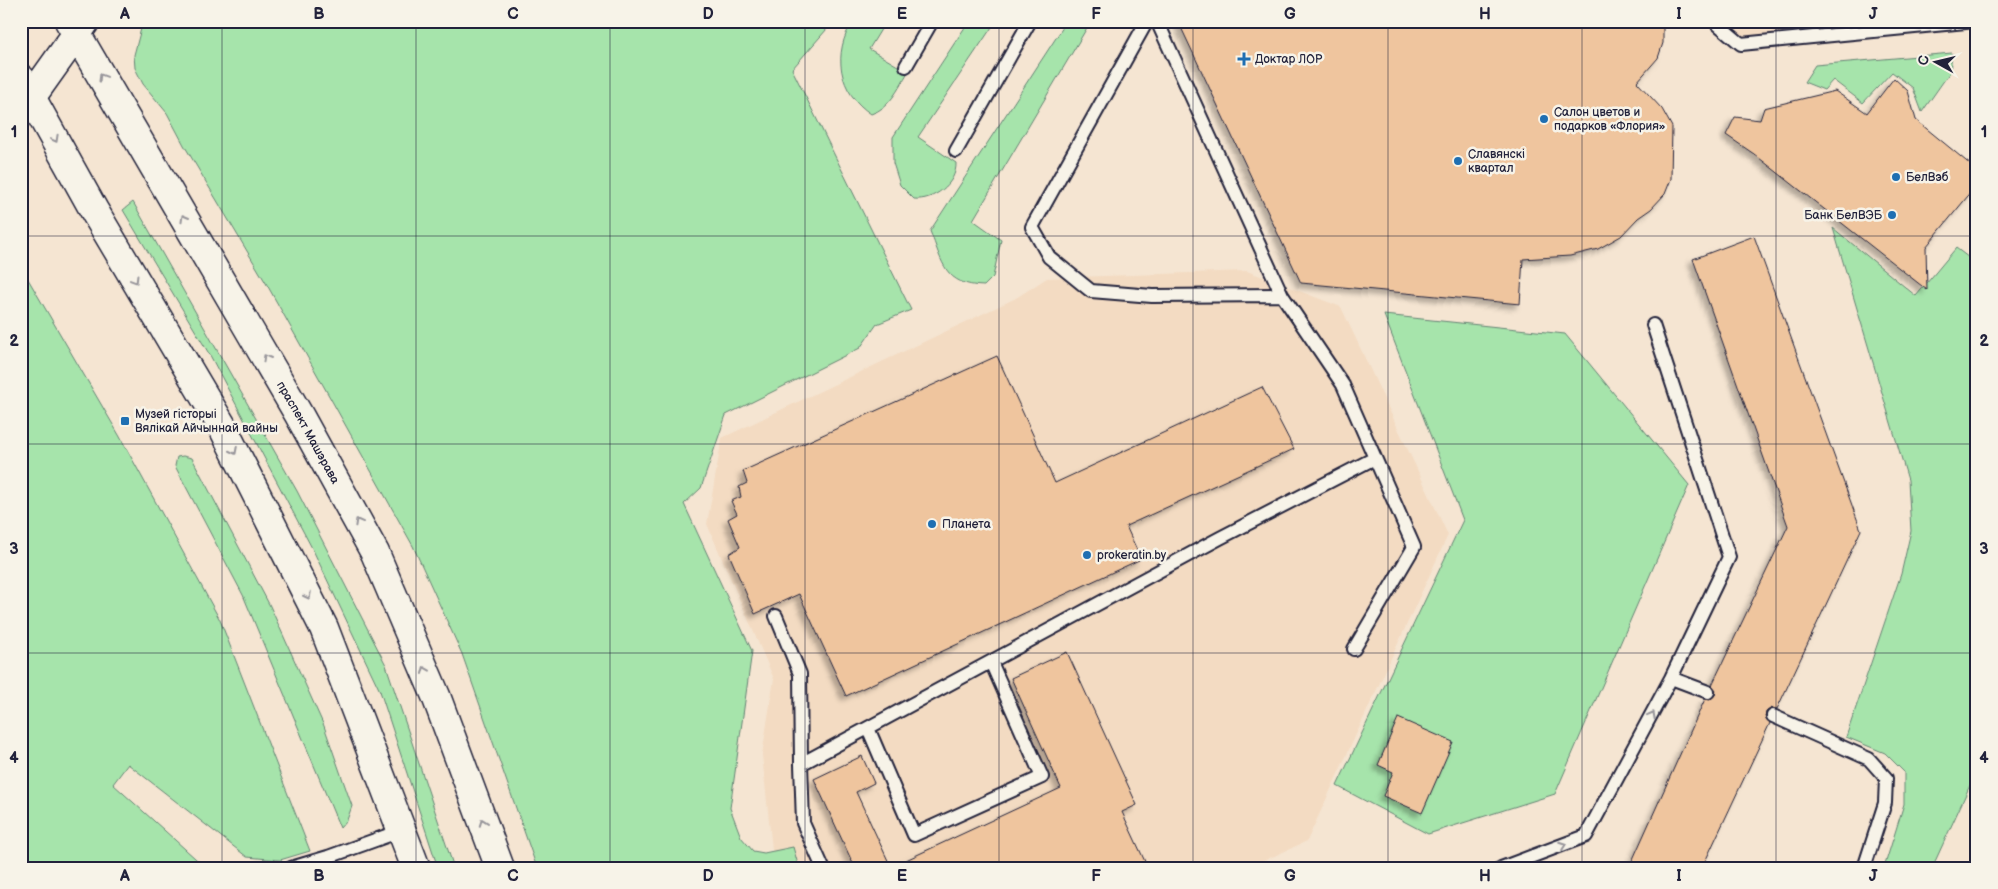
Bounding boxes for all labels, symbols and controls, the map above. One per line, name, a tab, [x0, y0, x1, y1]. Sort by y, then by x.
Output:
text: A	[119, 5, 130, 24]
text: B	[313, 5, 325, 24]
text: C	[507, 5, 519, 24]
text: D	[702, 5, 714, 24]
text: E	[897, 5, 907, 24]
text: F	[1091, 5, 1101, 24]
text: G	[1284, 5, 1296, 24]
text: H	[1479, 5, 1491, 24]
text: I	[1676, 5, 1682, 24]
text: J	[1869, 5, 1878, 24]
north arrow	[1910, 38, 1960, 88]
marker: Доктар ЛОР	[1237, 52, 1251, 66]
place label: Доктар ЛОР	[1255, 52, 1323, 67]
text: С	[1915, 54, 1933, 66]
one-way arrow	[98, 74, 108, 83]
place label: Салон цветов и подарков «Флория»	[1554, 105, 1666, 134]
marker: Салон цветов и подарков «Флория»	[1538, 113, 1550, 125]
text: 1	[11, 123, 17, 142]
text: 1	[1981, 123, 1987, 142]
one-way arrow	[49, 134, 59, 143]
place label: Славянскі квартал	[1468, 147, 1525, 176]
marker: Славянскі квартал	[1452, 155, 1464, 167]
place label: БелВэб	[1906, 170, 1949, 185]
marker: БелВэб	[1890, 171, 1902, 183]
place label: Банк БелВЭБ	[1804, 208, 1883, 223]
marker: Банк БелВЭБ	[1886, 209, 1898, 221]
one-way arrow	[180, 214, 190, 223]
one-way arrow	[129, 275, 139, 284]
text: 2	[9, 332, 19, 351]
text: 2	[1979, 332, 1989, 351]
one-way arrow	[262, 355, 272, 364]
street label: праспект Машэрава	[273, 379, 343, 487]
place label: Музей гісторыі Вялікай Айчыннай вайны	[135, 407, 278, 436]
marker: Музей гісторыі Вялікай Айчыннай вайны	[119, 415, 131, 427]
one-way arrow	[228, 446, 238, 455]
place label: Планета	[942, 517, 991, 532]
marker: Планета	[926, 518, 938, 530]
one-way arrow	[355, 519, 365, 528]
text: 3	[9, 540, 19, 559]
text: 3	[1979, 540, 1989, 559]
place label: prokeratin.by	[1097, 548, 1167, 563]
marker: prokeratin.by	[1081, 549, 1093, 561]
one-way arrow	[302, 591, 312, 600]
one-way arrow	[421, 666, 432, 675]
one-way arrow	[1645, 711, 1655, 720]
text: 4	[9, 749, 19, 768]
text: 4	[1979, 749, 1989, 768]
one-way arrow	[479, 818, 489, 827]
one-way arrow	[1559, 841, 1567, 851]
text: A	[119, 867, 130, 886]
text: B	[313, 867, 325, 886]
text: C	[507, 867, 519, 886]
text: D	[702, 867, 714, 886]
text: E	[897, 867, 907, 886]
text: F	[1091, 867, 1101, 886]
text: G	[1284, 867, 1296, 886]
text: H	[1479, 867, 1491, 886]
text: I	[1676, 867, 1682, 886]
text: J	[1869, 867, 1878, 886]

